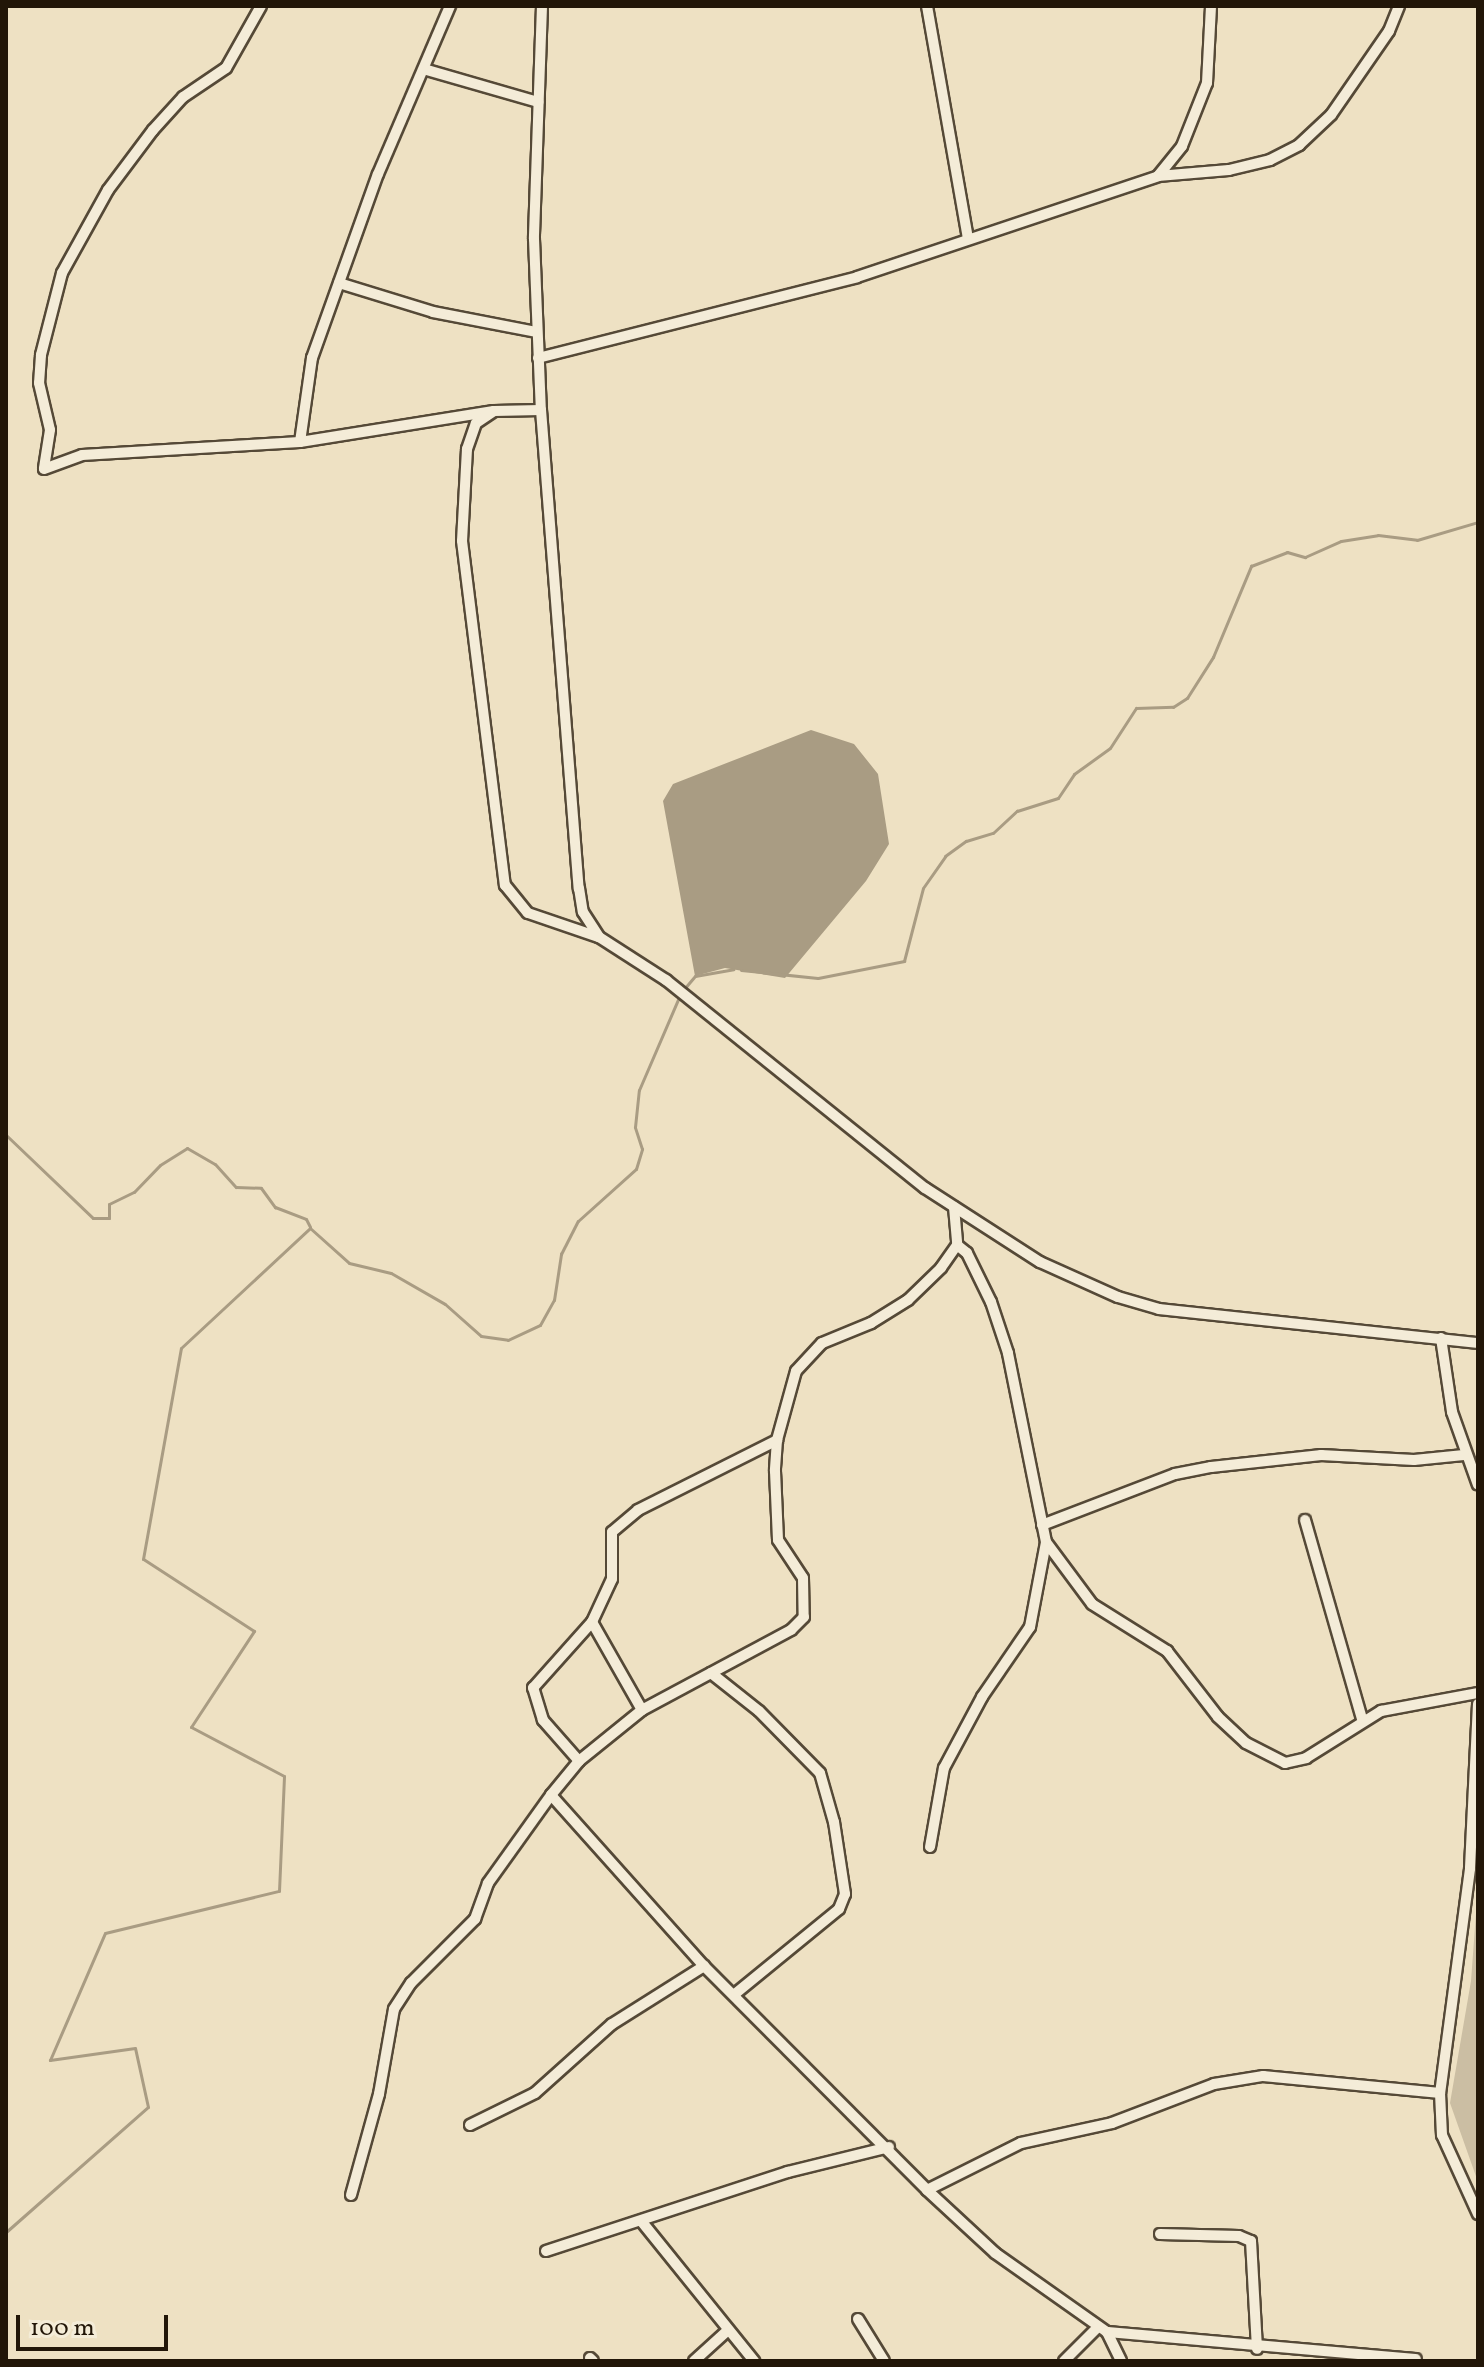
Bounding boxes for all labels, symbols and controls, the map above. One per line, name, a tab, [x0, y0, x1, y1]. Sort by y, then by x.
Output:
scale bar	[20, 2299, 172, 2349]
text: 100 m	[30, 2312, 95, 2346]

